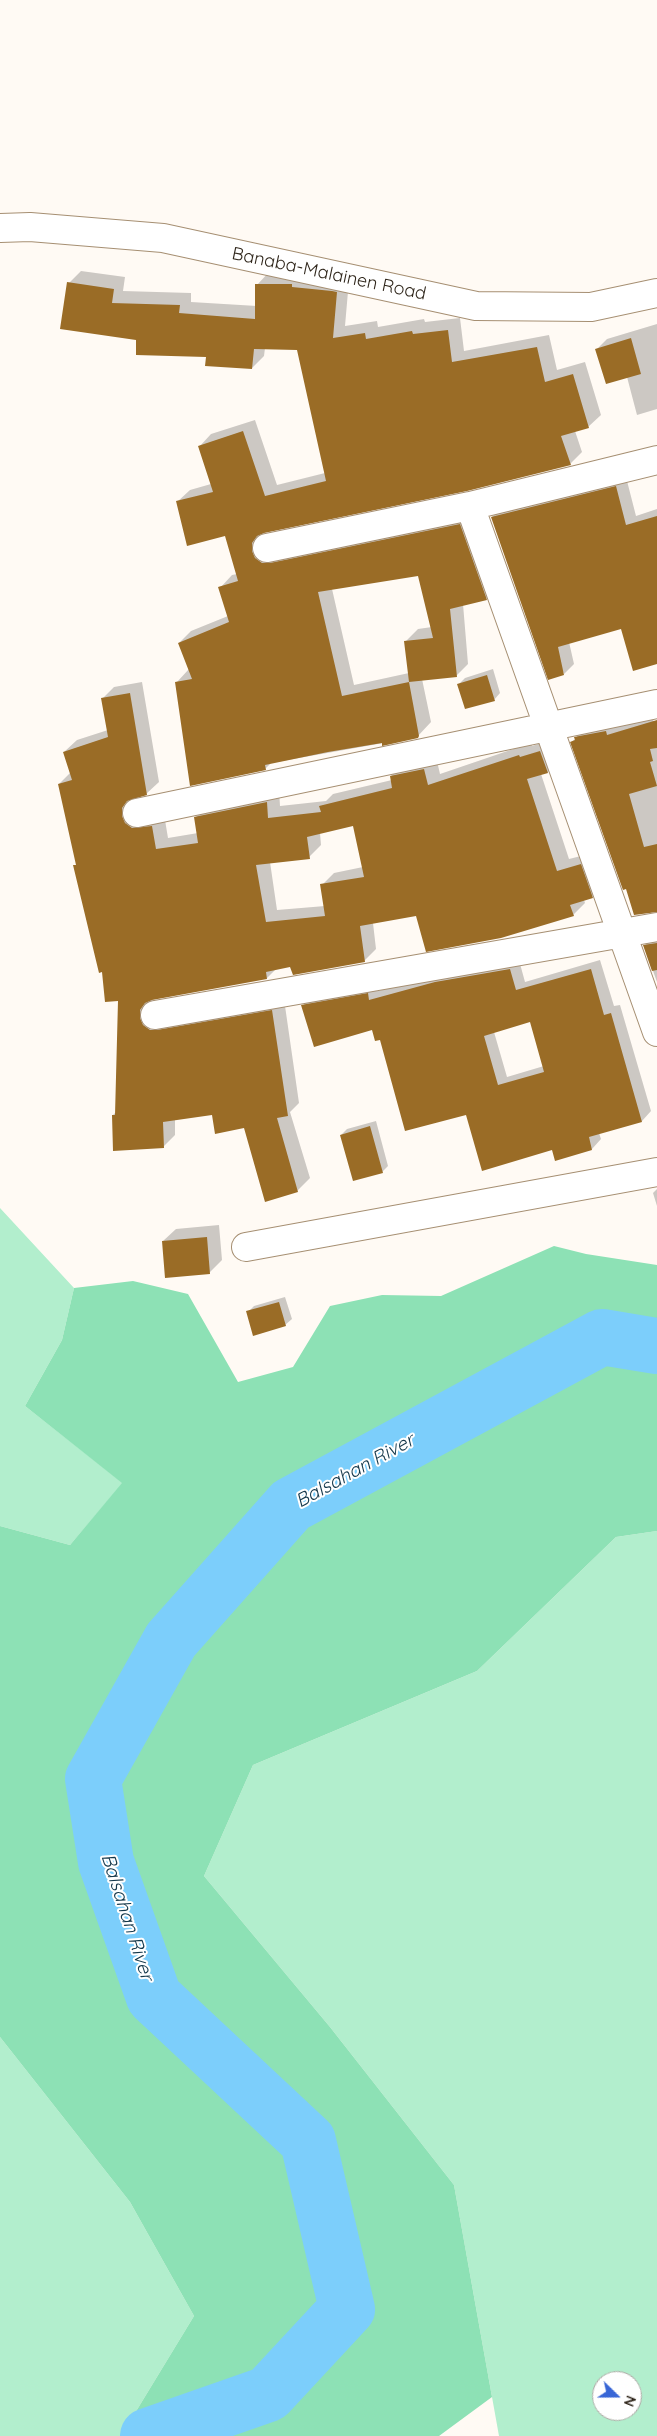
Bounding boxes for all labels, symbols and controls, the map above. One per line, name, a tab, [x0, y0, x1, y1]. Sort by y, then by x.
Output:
street label: Banaba-Malainen Road	[230, 243, 428, 305]
water label: Balsahan River	[292, 1429, 418, 1513]
water label: Balsahan River	[96, 1851, 158, 1983]
north arrow	[592, 2371, 642, 2421]
text: N	[620, 2393, 640, 2409]

